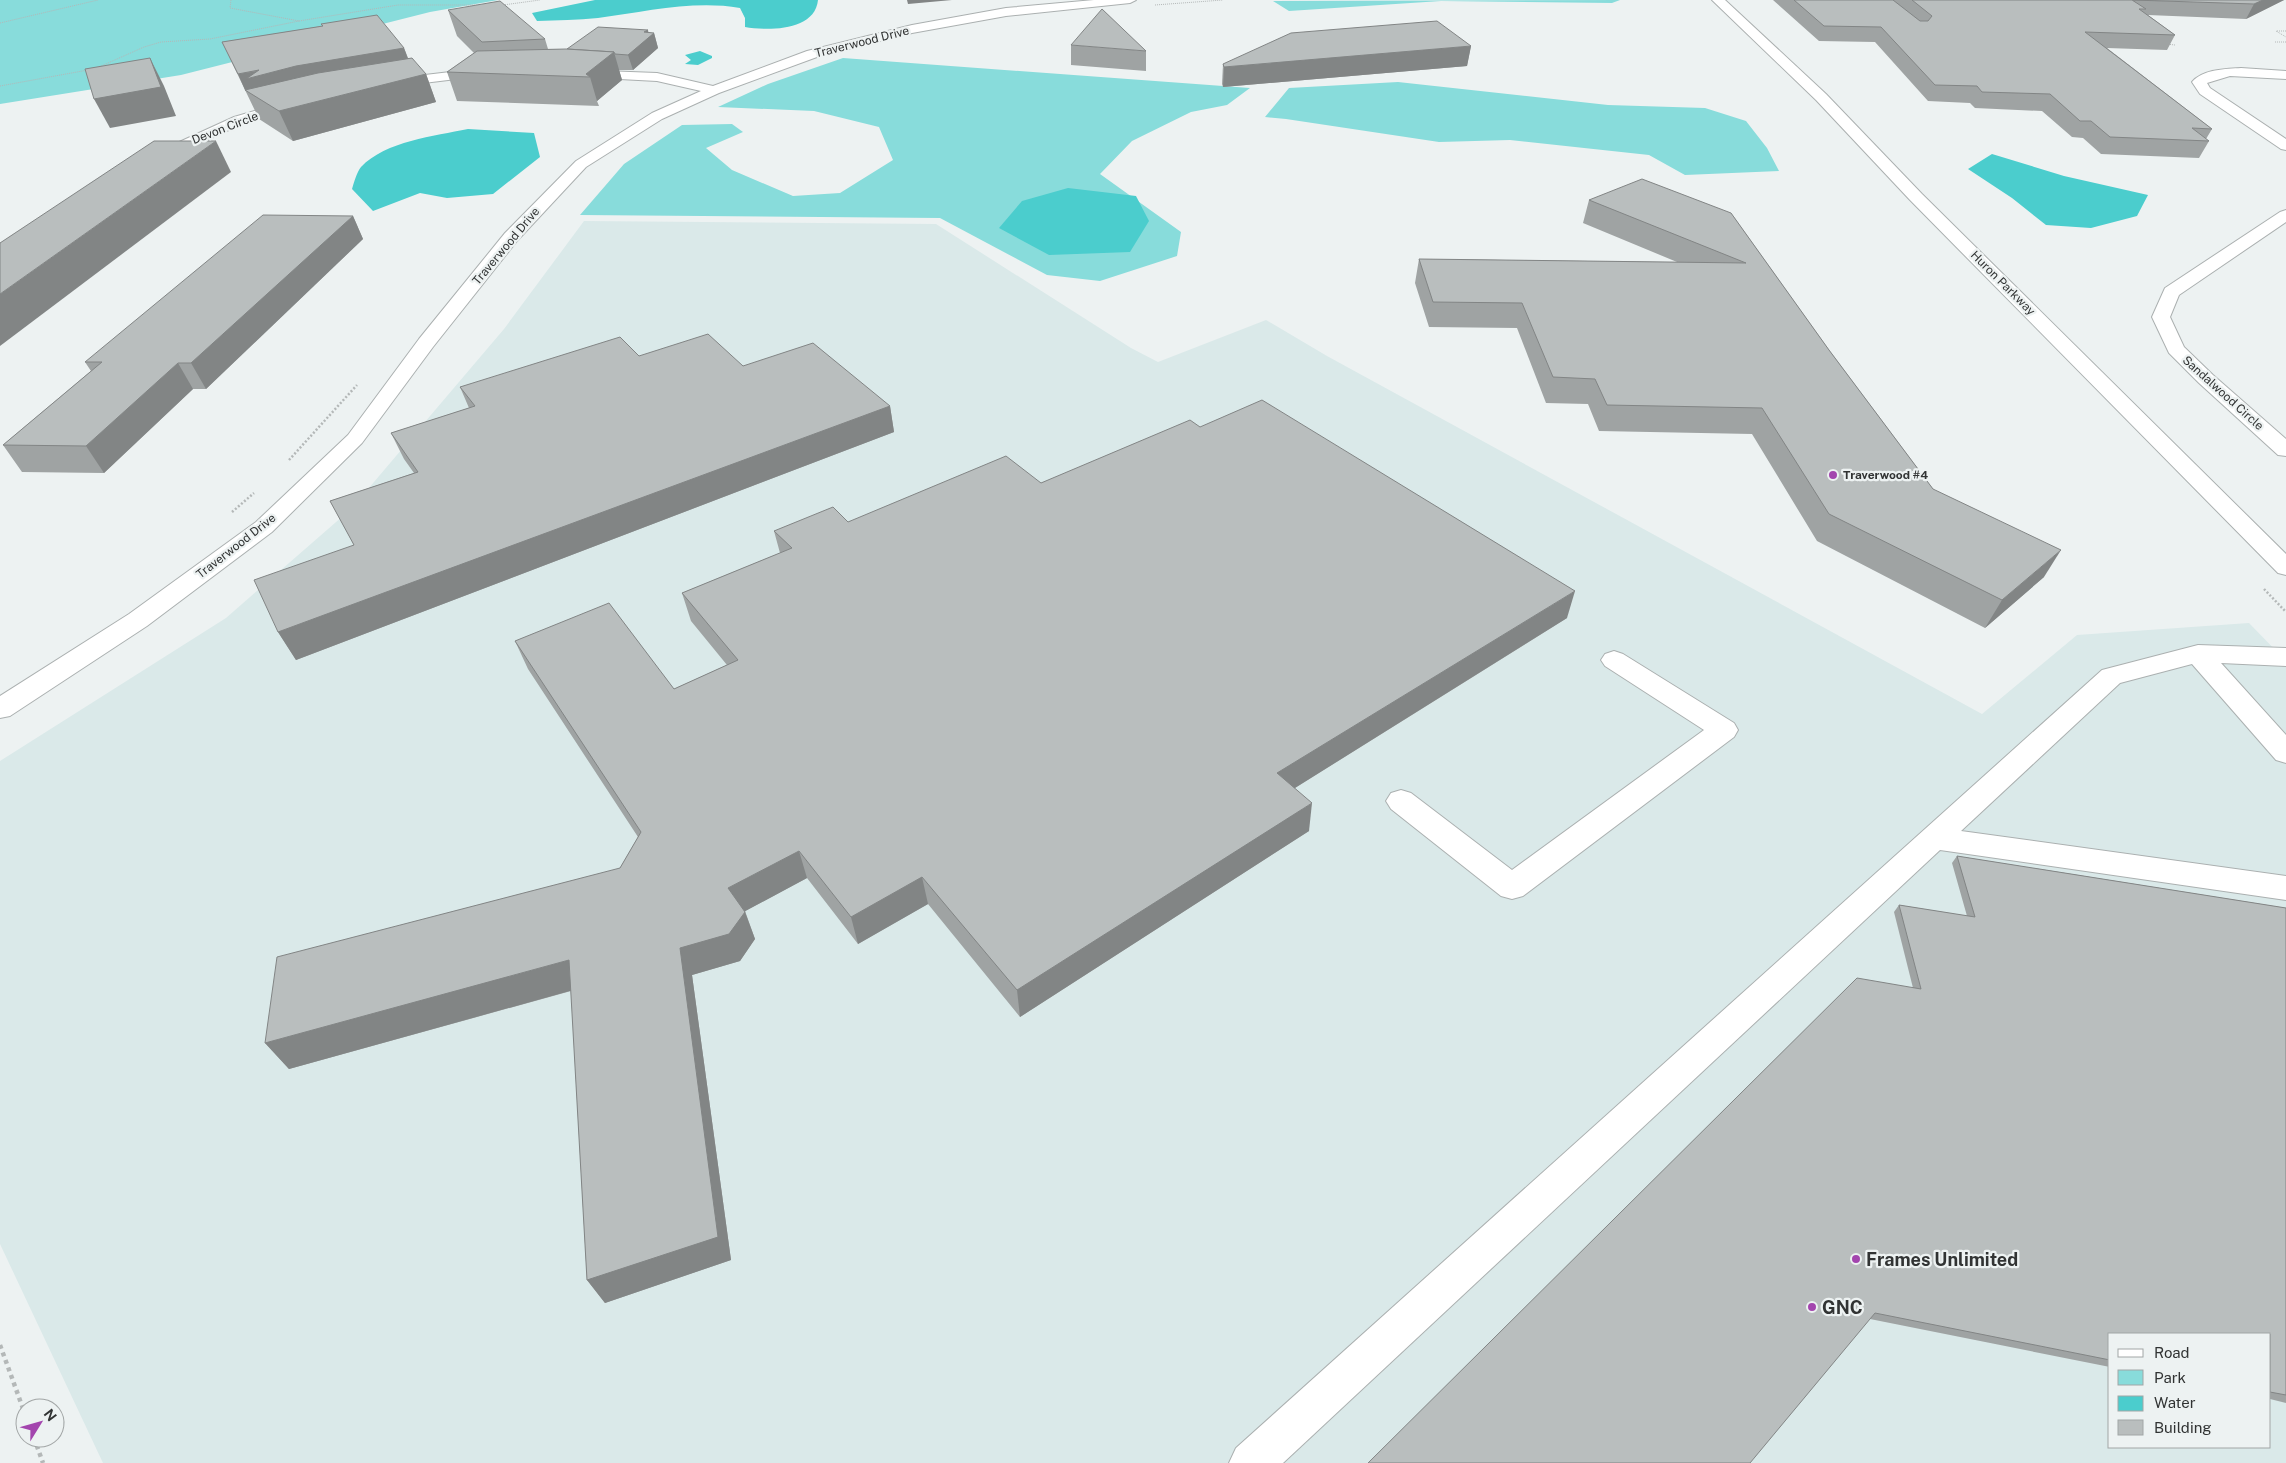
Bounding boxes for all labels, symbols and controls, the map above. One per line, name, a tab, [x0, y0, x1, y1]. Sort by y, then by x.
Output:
street label: Traverwood Drive	[813, 23, 911, 61]
street label: Devon Circle	[190, 109, 260, 147]
street label: Traverwood Drive	[470, 204, 543, 288]
street label: Huron Parkway	[1968, 248, 2039, 319]
street label: Sandalwood Circle	[2180, 353, 2267, 433]
place label: Traverwood #4	[1843, 468, 1928, 482]
marker: Traverwood #4	[1827, 469, 1839, 481]
street label: Traverwood Drive	[194, 511, 279, 581]
place label: Frames Unlimited	[1866, 1249, 2018, 1270]
marker: Frames Unlimited	[1850, 1253, 1862, 1265]
place label: GNC	[1822, 1297, 1863, 1318]
marker: GNC	[1806, 1301, 1818, 1313]
legend	[2108, 1333, 2271, 1448]
text: Road	[2154, 1344, 2190, 1361]
text: Park	[2154, 1369, 2186, 1386]
text: Water	[2154, 1394, 2196, 1411]
north arrow	[15, 1398, 65, 1448]
text: N	[41, 1406, 60, 1424]
text: Building	[2154, 1419, 2212, 1436]

